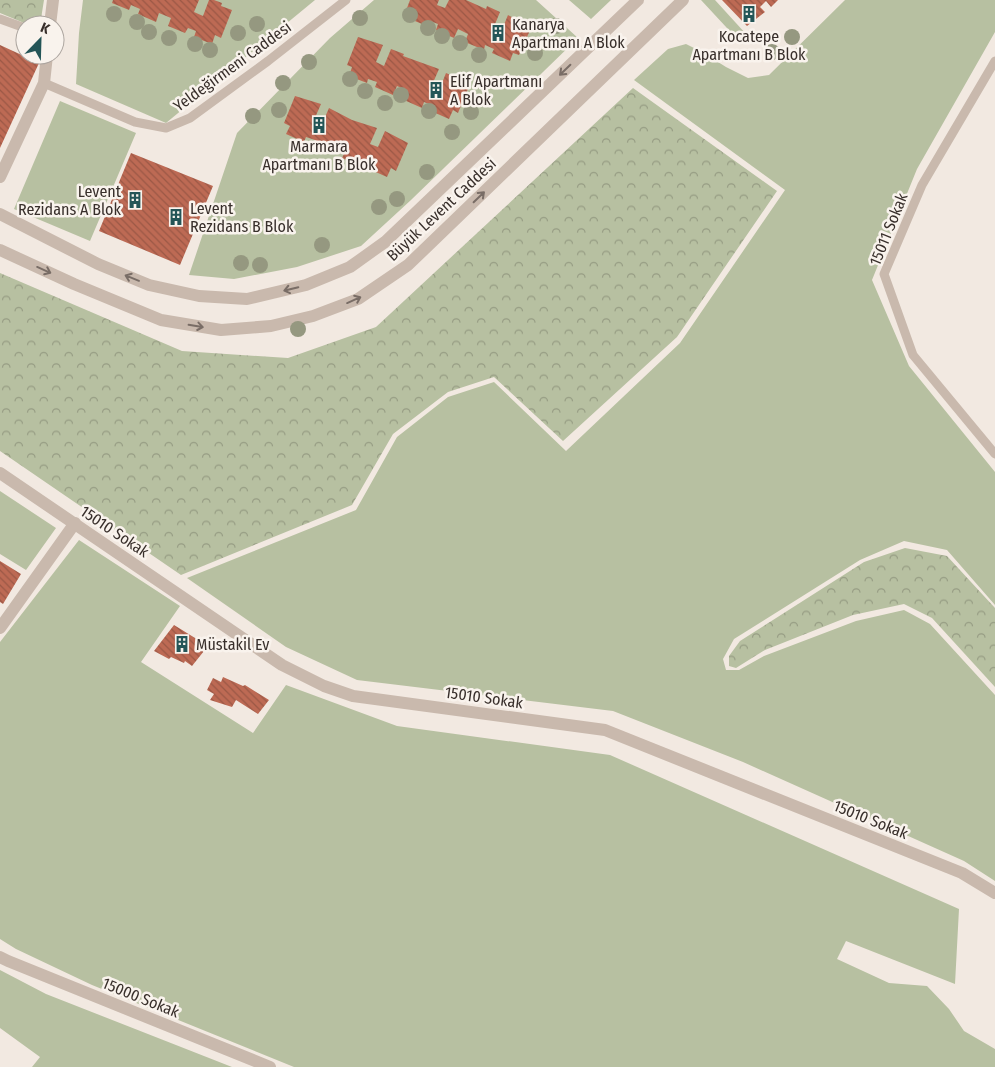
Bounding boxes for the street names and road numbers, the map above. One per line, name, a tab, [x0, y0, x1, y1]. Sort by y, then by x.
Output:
street label: Yeldeğirmeni Caddesi	[170, 17, 295, 115]
street label: Büyük Levent Caddesi	[383, 154, 500, 265]
street label: 15011 Sokak	[865, 190, 912, 268]
street label: 15010 Sokak	[77, 502, 153, 562]
street label: 15010 Sokak	[444, 683, 525, 712]
street label: 15010 Sokak	[831, 796, 911, 843]
street label: 15000 Sokak	[100, 973, 183, 1022]

